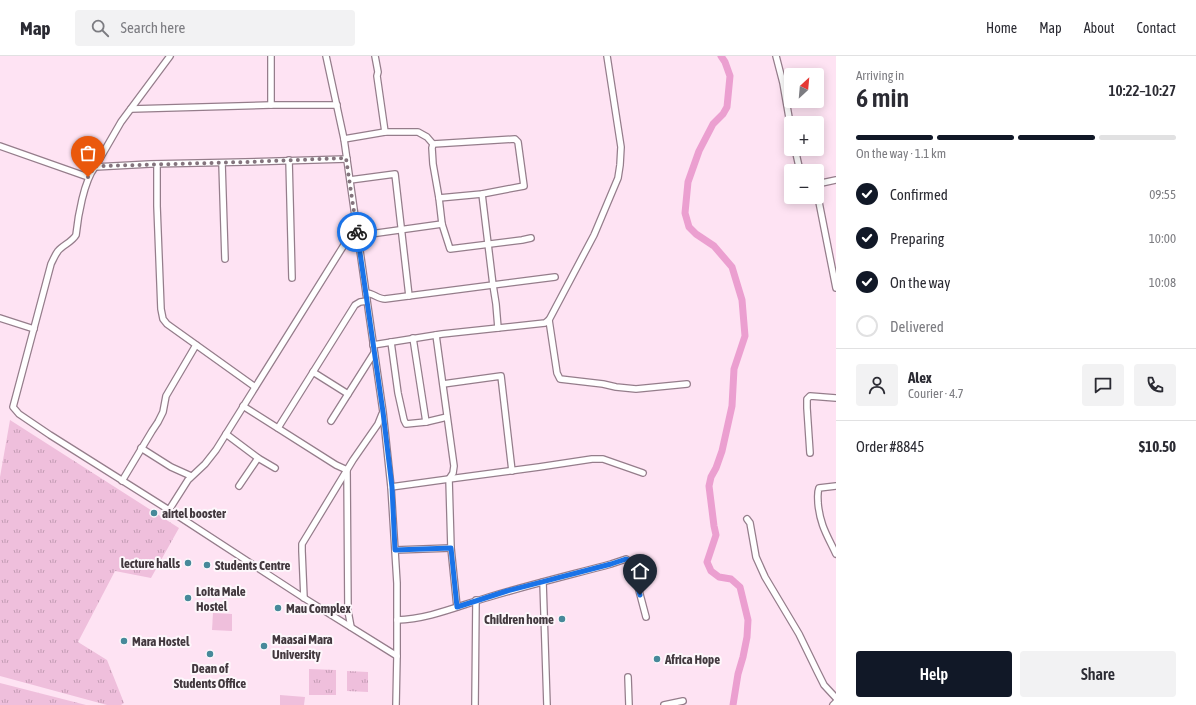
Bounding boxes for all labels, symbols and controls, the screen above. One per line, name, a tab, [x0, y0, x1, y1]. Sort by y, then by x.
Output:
search box	[75, 10, 355, 46]
text: Map	[20, 17, 51, 39]
icon: search	[89, 17, 111, 39]
text: Search here	[121, 19, 185, 36]
text: Home	[986, 20, 1017, 36]
text: Map	[1039, 20, 1062, 36]
text: About	[1084, 20, 1115, 36]
text: Contact	[1137, 20, 1176, 36]
north arrow	[784, 68, 824, 108]
map controls	[784, 68, 824, 204]
text: Arriving in	[856, 68, 904, 83]
text: 10:22–10:27	[1108, 82, 1176, 99]
text: 6 min	[856, 83, 909, 113]
button: +	[784, 116, 824, 156]
pin	[71, 136, 105, 177]
icon: bag	[77, 142, 99, 164]
text: On the way · 1.1 km	[856, 146, 946, 161]
button: −	[784, 164, 824, 204]
icon: check	[856, 183, 878, 205]
text: Confirmed	[890, 186, 948, 203]
text: 09:55	[1149, 187, 1176, 202]
courier	[337, 212, 377, 252]
icon: bike	[346, 221, 368, 243]
icon: check	[856, 227, 878, 249]
text: Preparing	[890, 230, 944, 247]
text: 10:00	[1149, 231, 1176, 246]
icon: check	[856, 271, 878, 293]
text: On the way	[890, 274, 951, 291]
text: 10:08	[1149, 275, 1176, 290]
text: Delivered	[890, 318, 944, 335]
button: person	[856, 364, 898, 406]
button: chat	[1082, 364, 1124, 406]
button: phone	[1134, 364, 1176, 406]
text: Alex	[908, 369, 932, 386]
text: Courier · 4.7	[908, 386, 964, 401]
text: Order #8845	[856, 438, 924, 455]
text: $10.50	[1139, 438, 1176, 455]
place label: airtel booster	[162, 506, 227, 521]
marker: airtel booster	[149, 508, 159, 518]
pin	[623, 554, 657, 595]
place label: lecture halls	[121, 556, 180, 571]
marker: lecture halls	[183, 558, 193, 568]
place label: Students Centre	[215, 558, 291, 573]
marker: Students Centre	[202, 560, 212, 570]
icon: home	[629, 560, 651, 582]
place label: Loita Male Hostel	[196, 584, 246, 614]
marker: Loita Male Hostel	[183, 593, 193, 603]
place label: Mau Complex	[286, 601, 351, 616]
marker: Mau Complex	[273, 603, 283, 613]
place label: Children home	[484, 612, 554, 627]
marker: Children home	[557, 614, 567, 624]
place label: Maasai Mara University	[272, 632, 333, 662]
place label: Mara Hostel	[132, 634, 190, 649]
marker: Mara Hostel	[119, 636, 129, 646]
marker: Maasai Mara University	[259, 641, 269, 651]
marker: Dean of Students Office	[205, 649, 215, 659]
button: Help	[856, 651, 1012, 697]
button: Share	[1020, 651, 1176, 697]
place label: Africa Hope	[664, 652, 720, 667]
marker: Africa Hope	[652, 654, 662, 664]
place label: Dean of Students Office	[174, 661, 246, 691]

